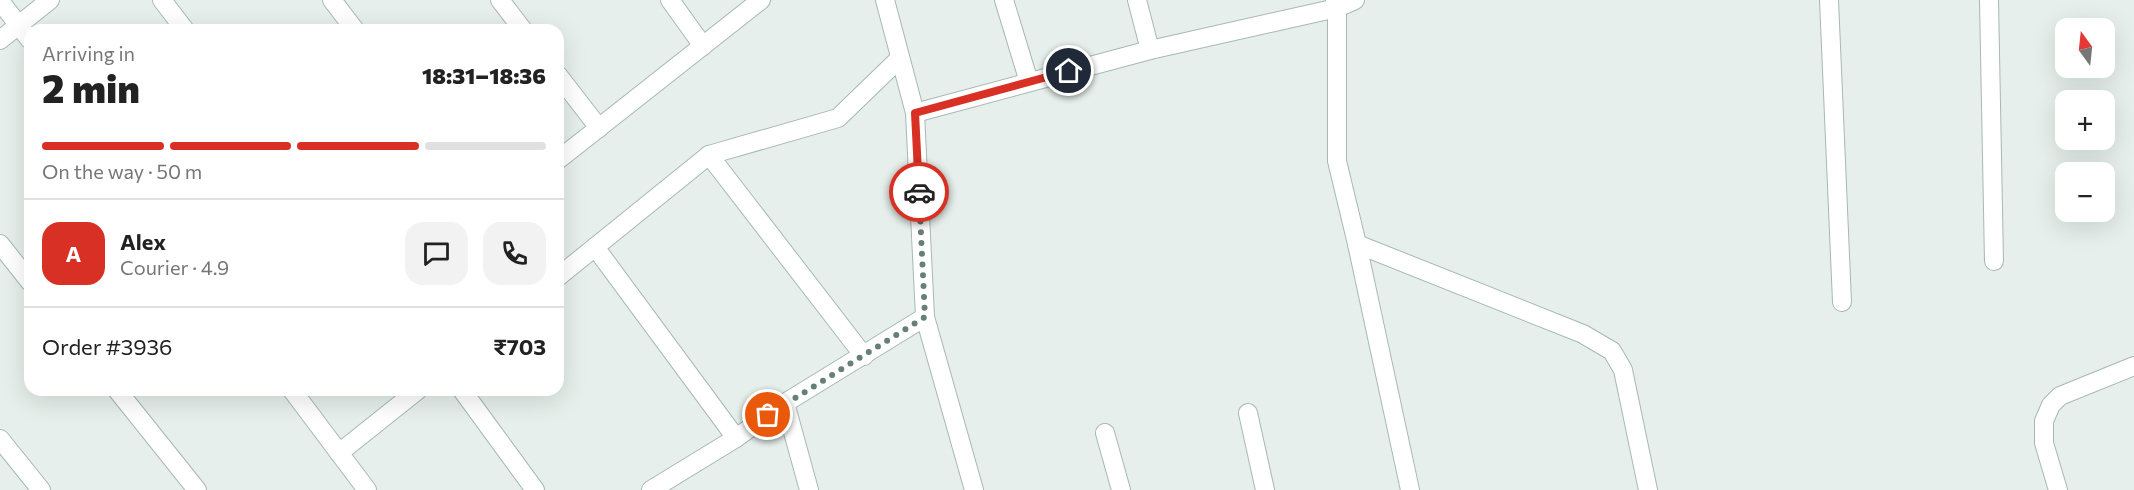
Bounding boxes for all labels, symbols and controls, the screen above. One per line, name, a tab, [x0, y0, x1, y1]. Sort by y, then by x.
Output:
north arrow	[2055, 18, 2115, 78]
map controls	[2055, 18, 2115, 222]
text: Arriving in	[42, 41, 135, 65]
pin	[1043, 45, 1094, 96]
icon: home	[1052, 54, 1085, 87]
text: 18:31–18:36	[422, 62, 546, 89]
text: 2 min	[42, 63, 140, 111]
button: +	[2055, 90, 2115, 150]
text: On the way · 50 m	[42, 159, 202, 183]
courier	[889, 162, 949, 222]
button: −	[2055, 162, 2115, 222]
icon: car	[903, 176, 936, 209]
button: chat	[405, 222, 468, 285]
button: phone	[483, 222, 546, 285]
text: Alex	[120, 228, 166, 255]
text: A	[66, 240, 81, 267]
text: Courier · 4.9	[120, 255, 229, 279]
text: Order #3936	[42, 333, 172, 360]
text: ₹703	[493, 333, 546, 360]
pin	[742, 389, 793, 440]
icon: bag	[751, 398, 784, 431]

